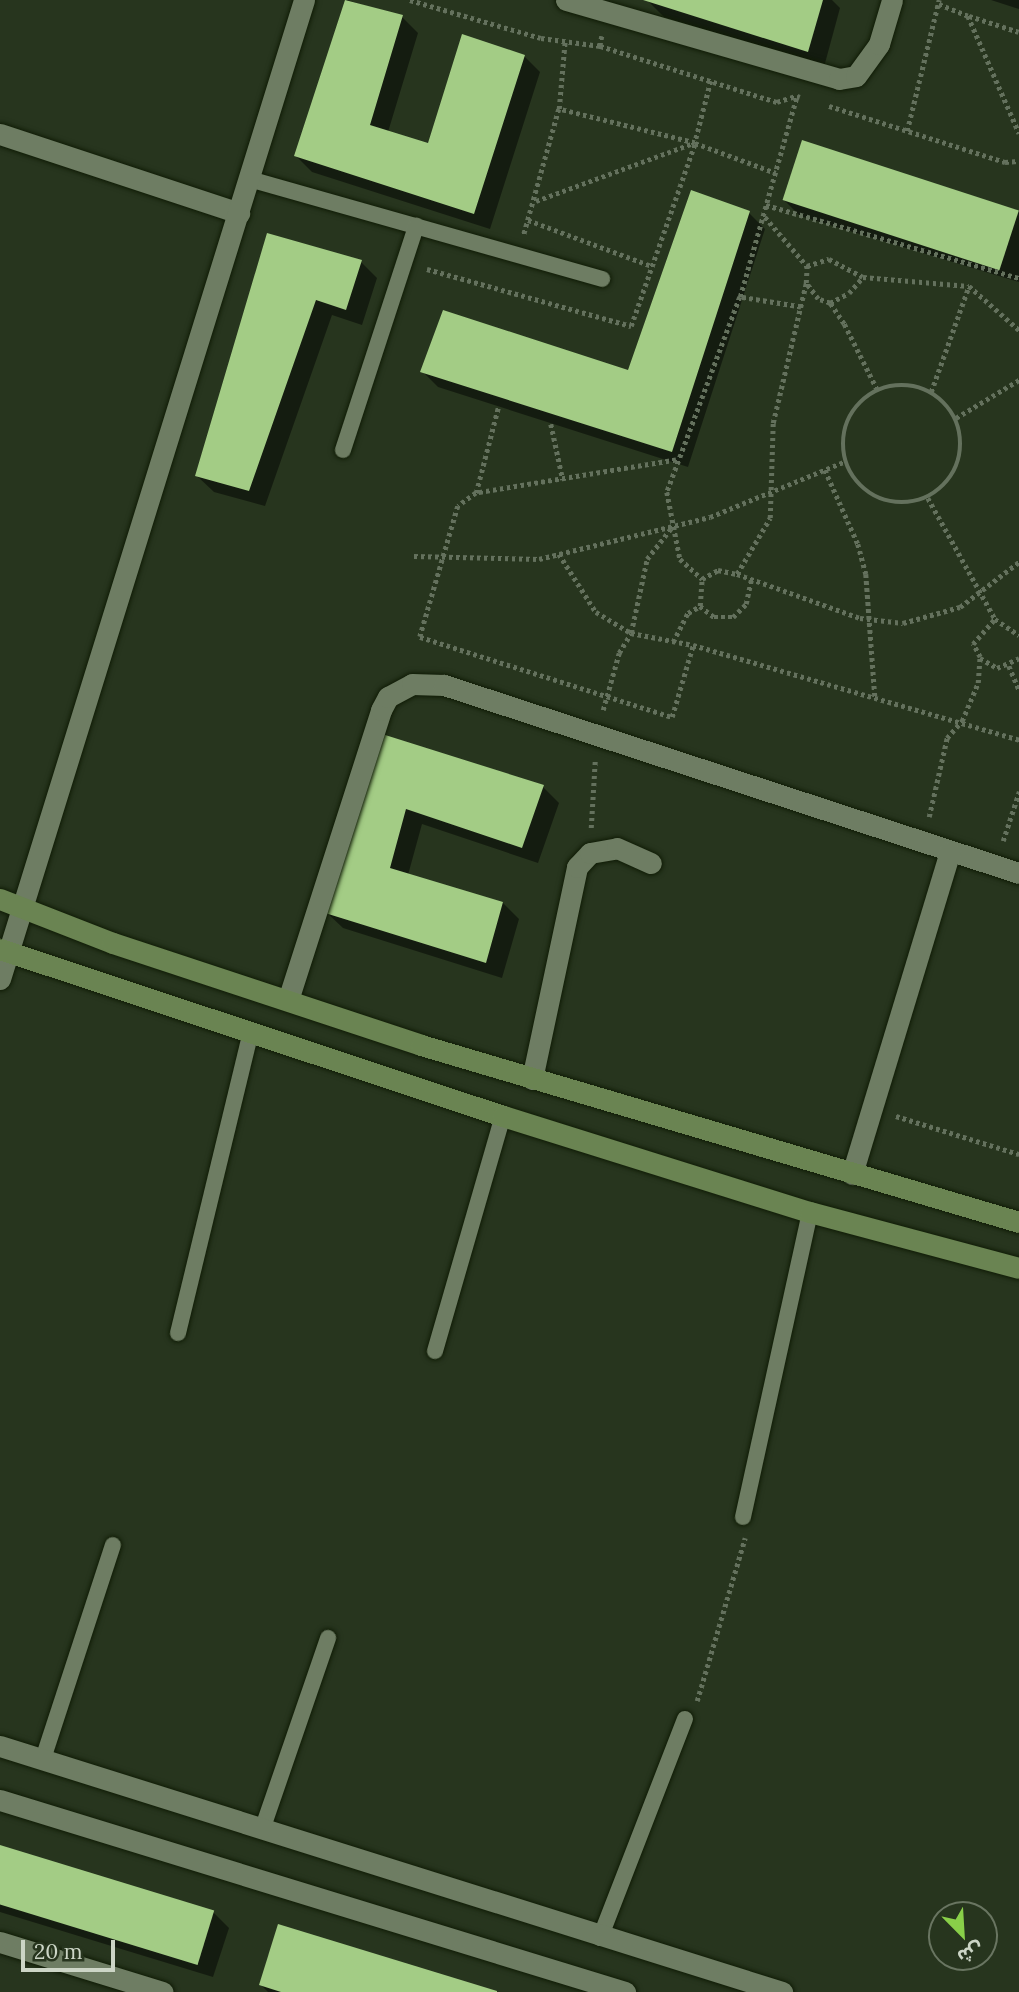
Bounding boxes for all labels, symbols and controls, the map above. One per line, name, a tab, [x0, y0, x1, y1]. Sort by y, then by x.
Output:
north arrow	[928, 1901, 998, 1971]
scale bar	[24, 1926, 119, 1970]
text: ش	[954, 1937, 987, 1970]
text: 20 m	[34, 1938, 83, 1965]

